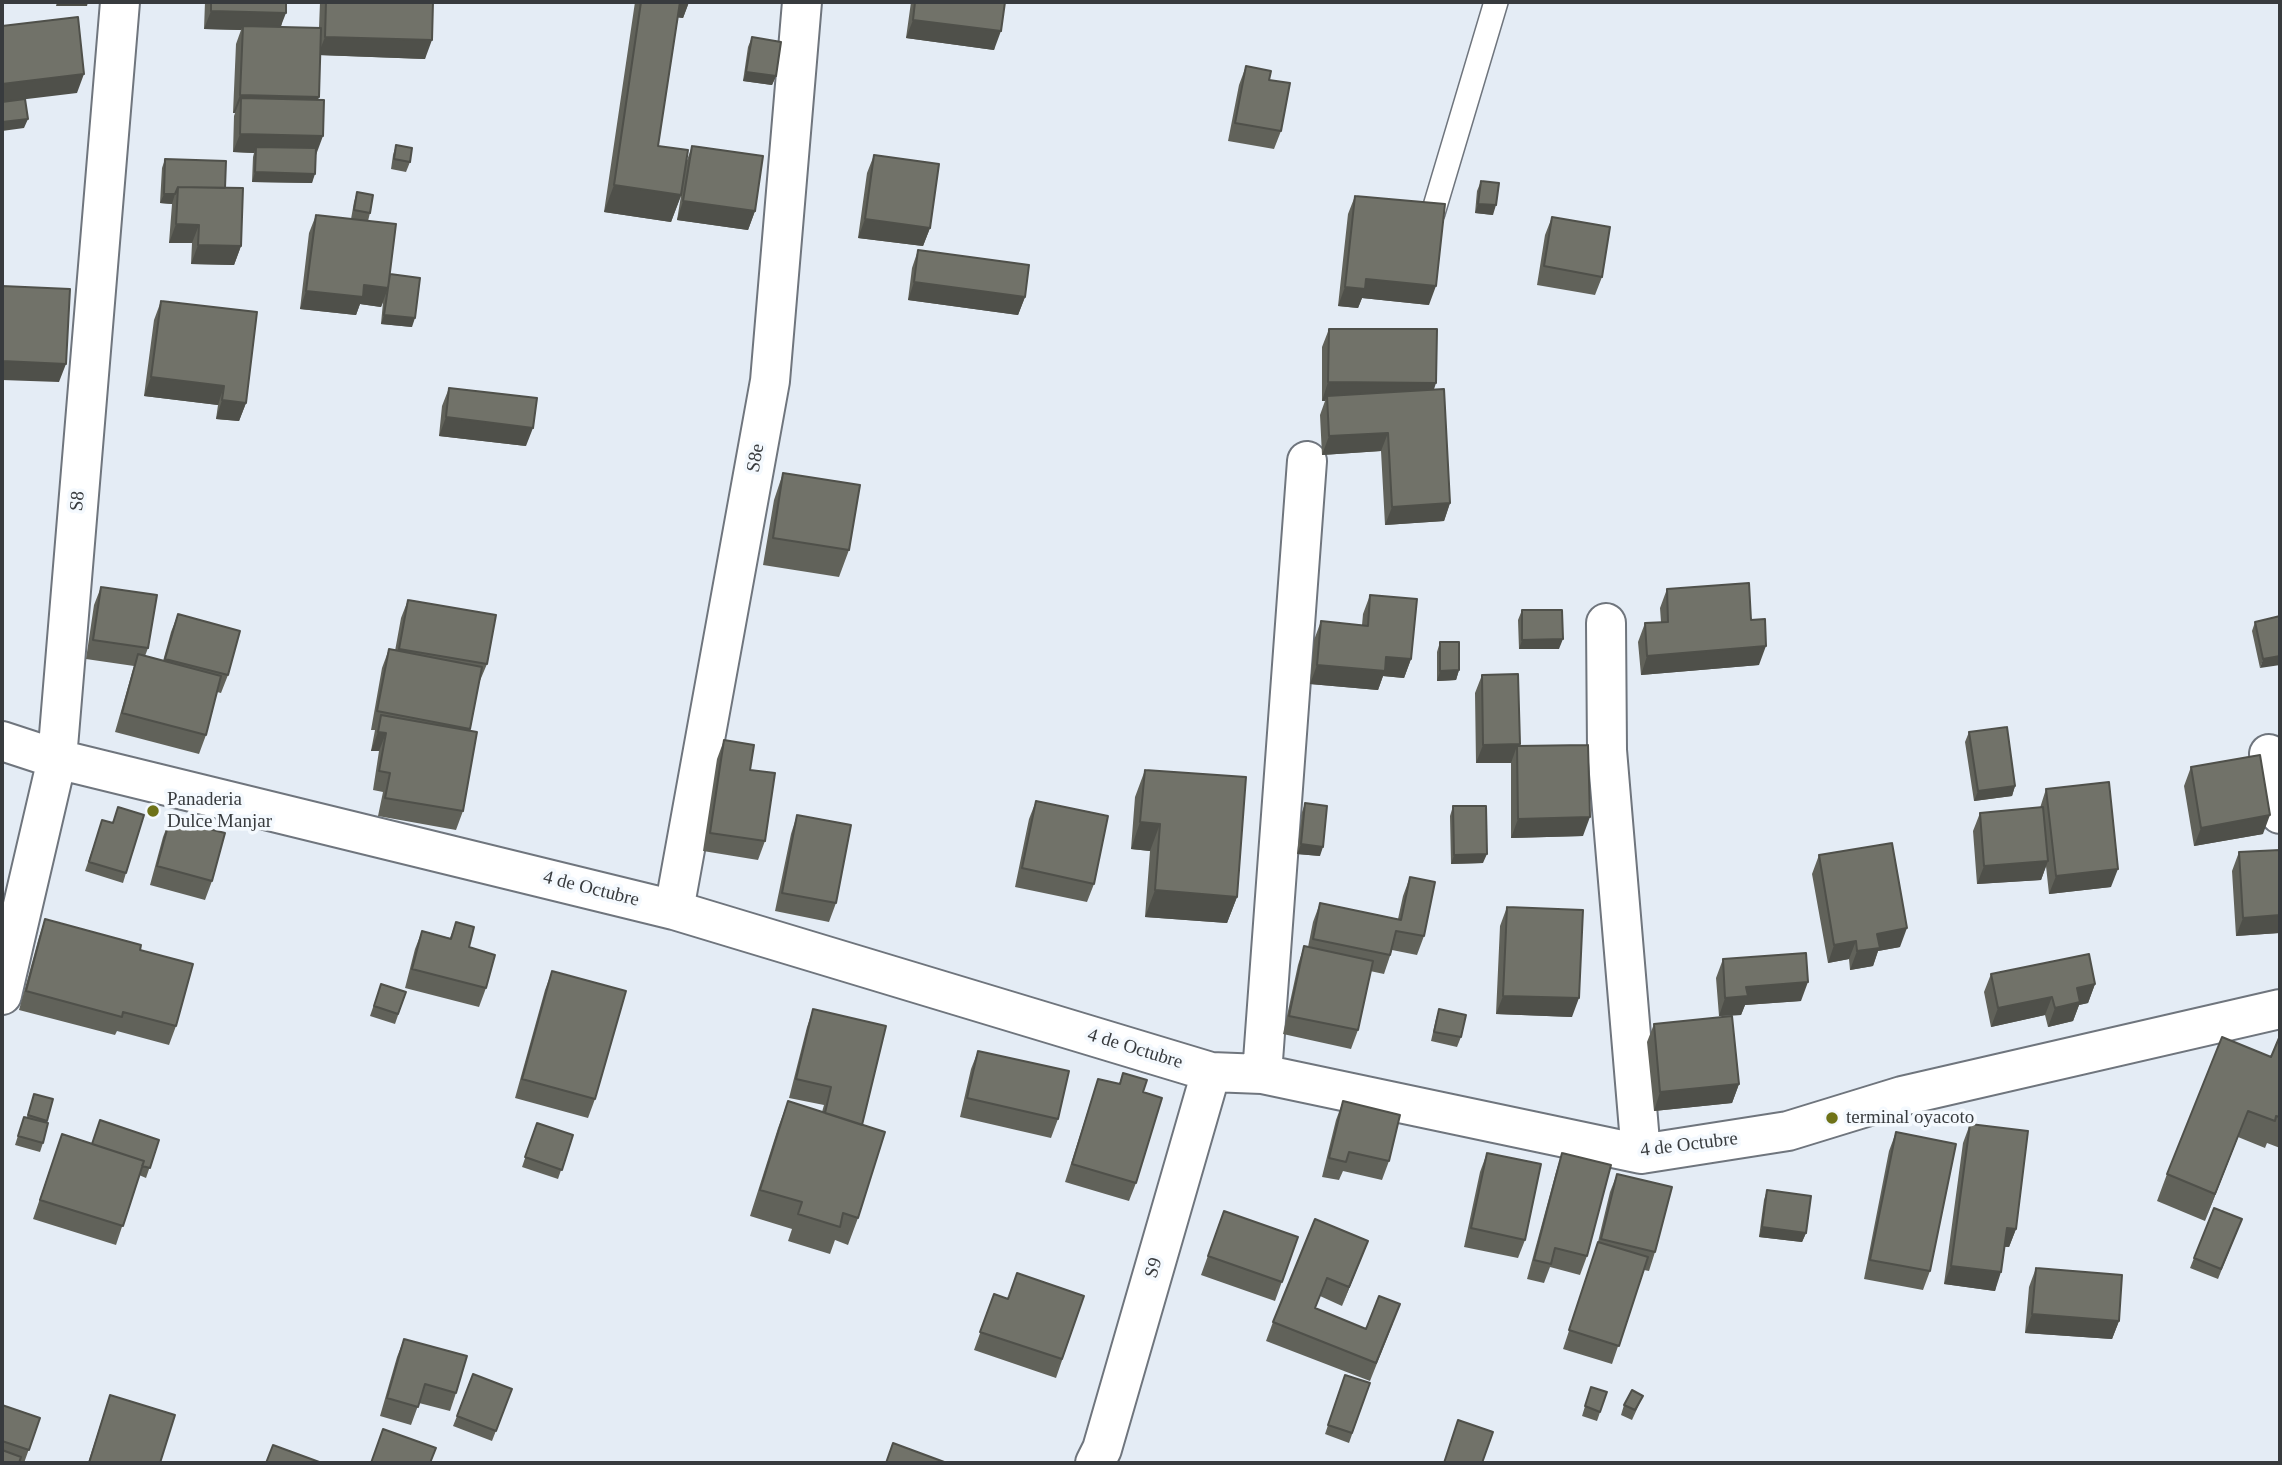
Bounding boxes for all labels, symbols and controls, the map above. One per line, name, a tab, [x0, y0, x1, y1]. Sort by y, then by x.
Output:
street label: S8e	[742, 442, 770, 474]
street label: S8	[66, 490, 90, 512]
place label: Panaderia Dulce Manjar	[167, 789, 272, 833]
marker: Panaderia Dulce Manjar	[145, 803, 161, 819]
street label: 4 de Octubre	[541, 866, 641, 912]
street label: 4 de Octubre	[1085, 1024, 1185, 1074]
place label: terminal oyacoto	[1846, 1107, 1974, 1129]
marker: terminal oyacoto	[1824, 1110, 1840, 1126]
street label: 4 de Octubre	[1639, 1128, 1739, 1162]
street label: S9	[1140, 1255, 1168, 1281]

